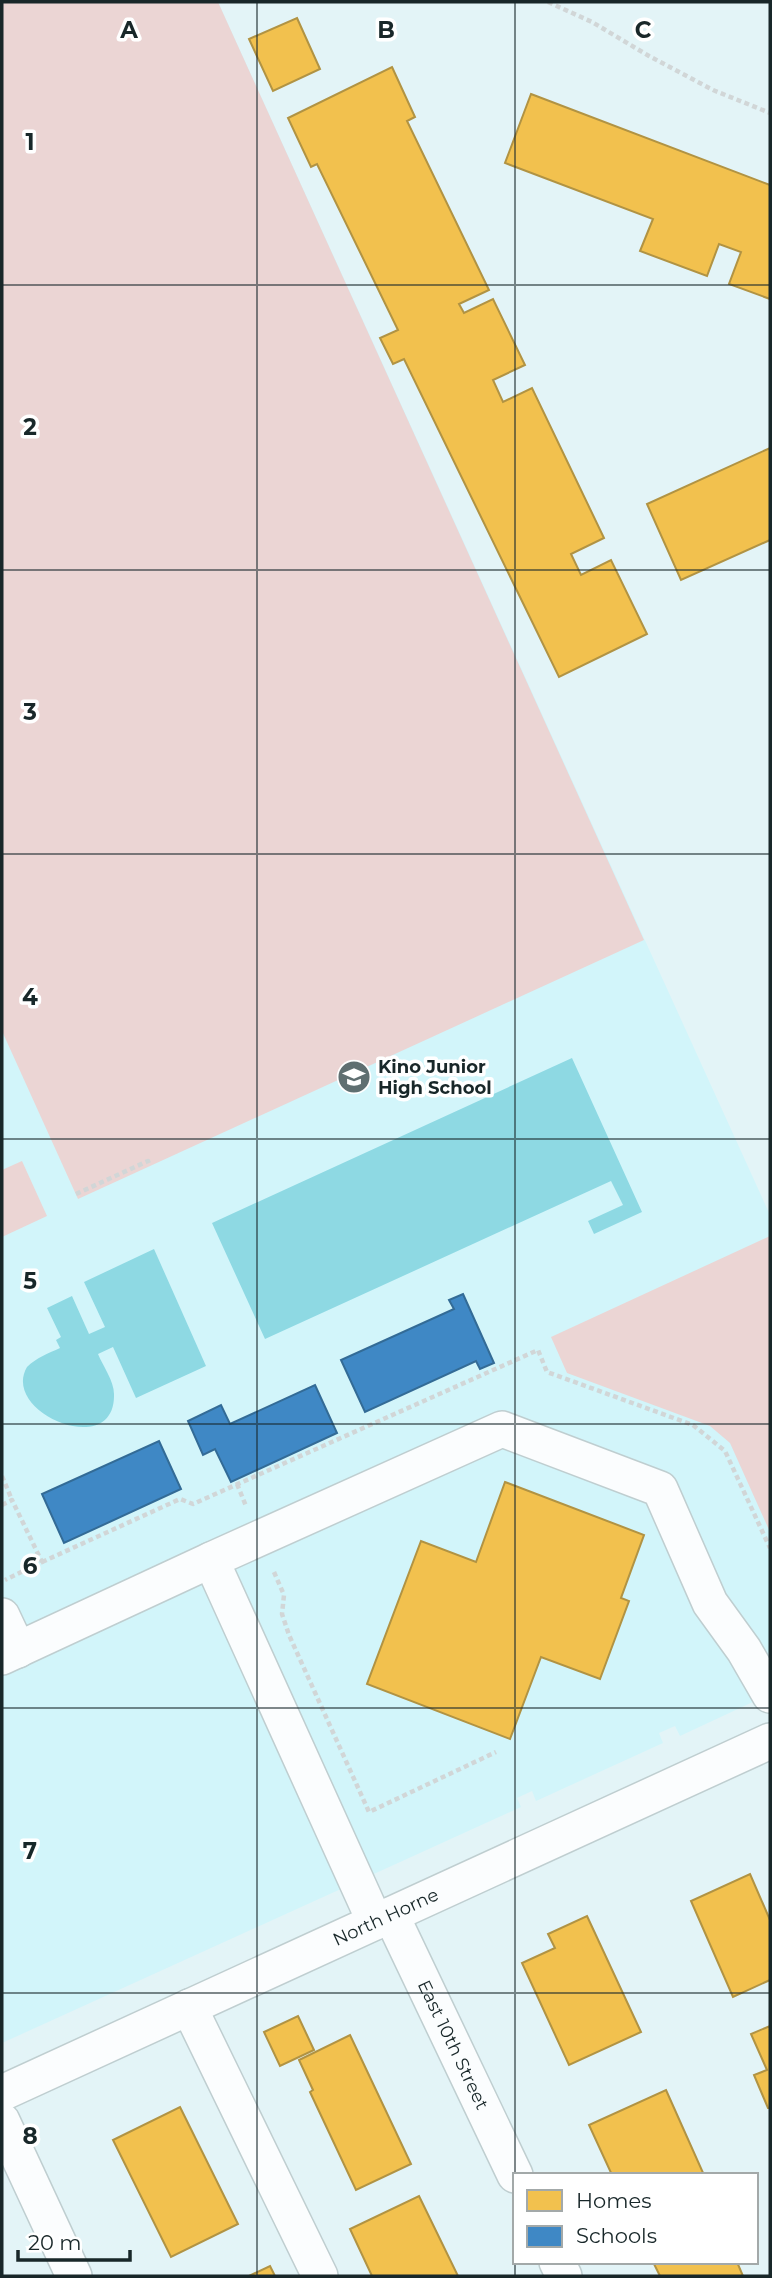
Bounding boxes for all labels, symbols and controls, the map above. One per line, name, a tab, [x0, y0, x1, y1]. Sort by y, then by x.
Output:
text: A	[119, 16, 138, 44]
text: B	[377, 16, 395, 44]
text: C	[635, 16, 652, 44]
text: 1	[25, 128, 35, 156]
text: 2	[23, 413, 37, 441]
text: 3	[22, 698, 37, 726]
text: 4	[22, 983, 38, 1011]
place label: Kino Junior High School	[378, 1056, 492, 1099]
school or university icon: Kino Junior High School	[335, 1058, 373, 1096]
text: 5	[23, 1267, 37, 1295]
text: 6	[23, 1552, 38, 1580]
text: 7	[23, 1837, 37, 1865]
street label: North Horne	[329, 1883, 442, 1951]
street label: East 10th Street	[413, 1977, 493, 2113]
text: 8	[22, 2122, 38, 2150]
legend	[513, 2173, 758, 2264]
text: Homes	[576, 2188, 651, 2213]
scale bar	[18, 2218, 130, 2262]
text: Schools	[576, 2223, 657, 2248]
text: 20 m	[28, 2230, 82, 2255]

